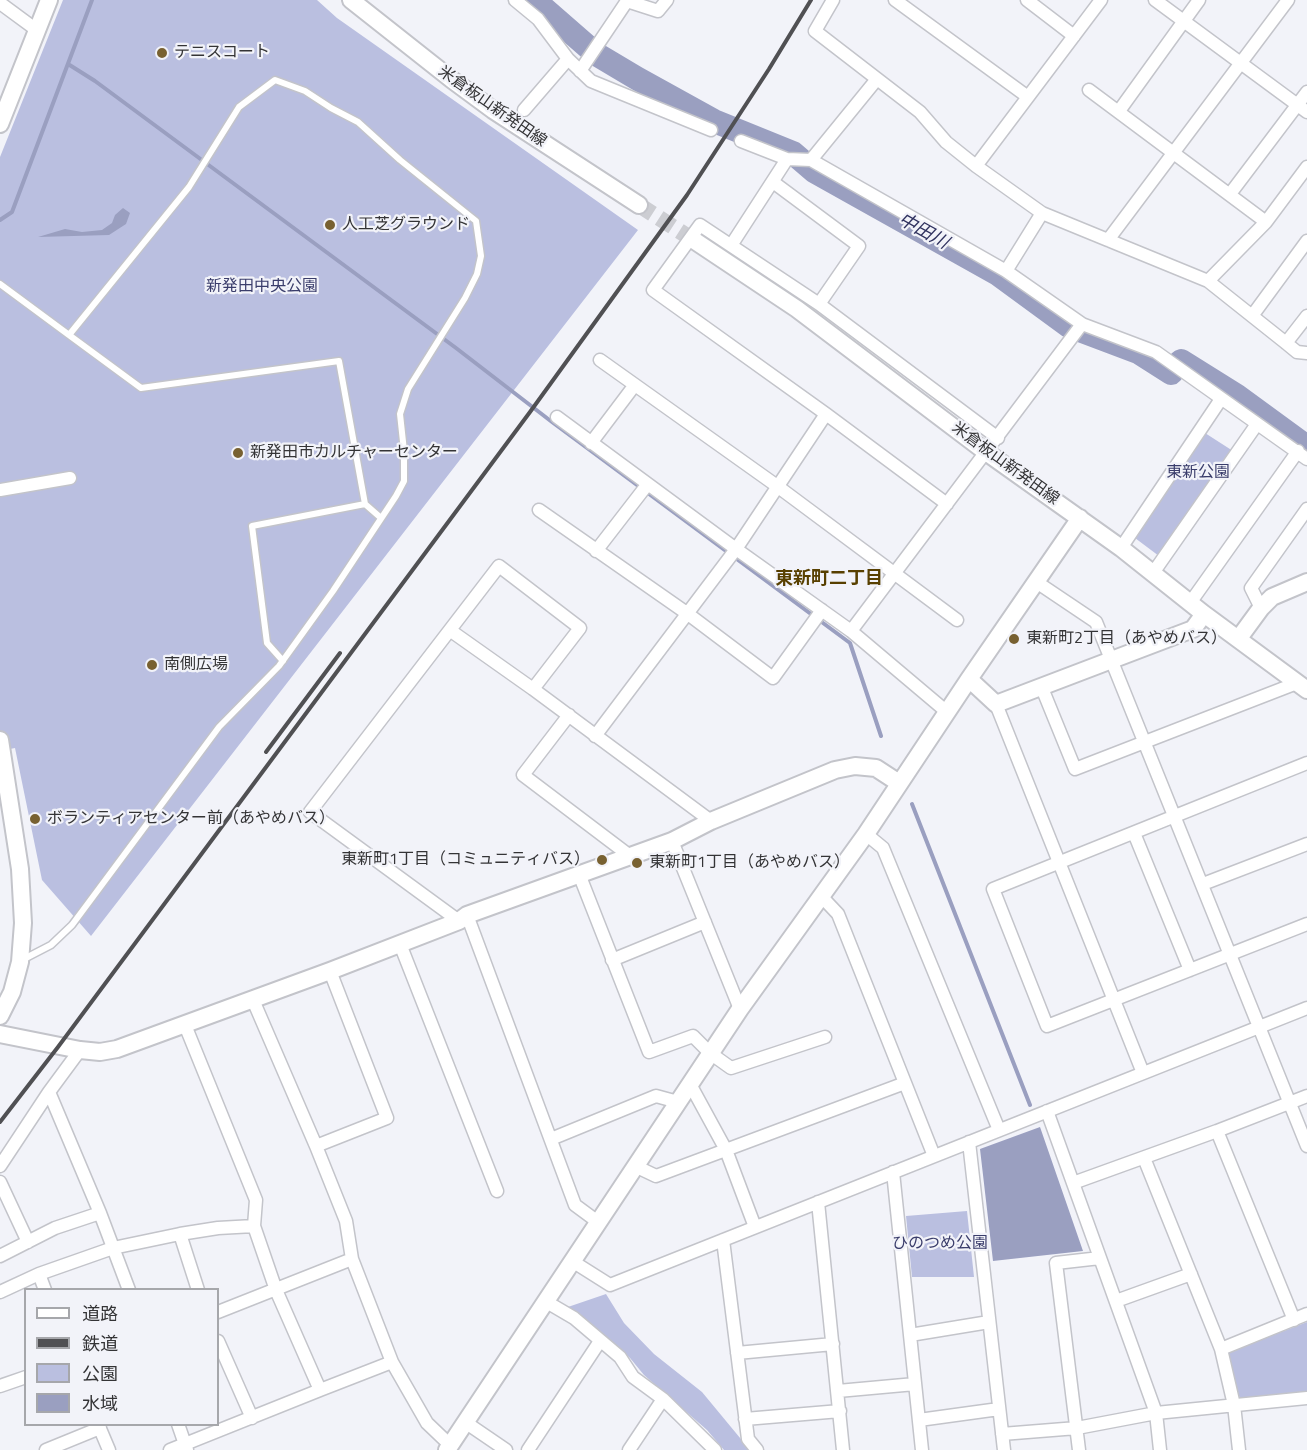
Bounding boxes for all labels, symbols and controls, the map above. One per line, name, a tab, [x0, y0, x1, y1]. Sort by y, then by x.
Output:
place label: テニスコート	[174, 43, 270, 63]
marker: テニスコート	[155, 46, 169, 60]
street label: 米倉板山新発田線	[434, 62, 550, 152]
water label: 中田川	[894, 209, 952, 255]
place label: 人工芝グラウンド	[342, 215, 470, 235]
marker: 人工芝グラウンド	[323, 218, 337, 232]
park label: 新発田中央公園	[206, 277, 318, 297]
street label: 米倉板山新発田線	[948, 419, 1062, 509]
place label: 新発田市カルチャーセンター	[250, 443, 458, 463]
marker: 新発田市カルチャーセンター	[231, 446, 245, 460]
park label: 東新公園	[1166, 463, 1230, 483]
district label: 東新町二丁目	[775, 569, 883, 591]
place label: 東新町2丁目（あやめバス）	[1026, 629, 1227, 649]
marker: 東新町2丁目（あやめバス）	[1007, 632, 1021, 646]
place label: 南側広場	[164, 655, 228, 675]
marker: 南側広場	[145, 658, 159, 672]
place label: ボランティアセンター前（あやめバス）	[47, 809, 335, 829]
marker: ボランティアセンター前（あやめバス）	[28, 812, 42, 826]
place label: 東新町1丁目（コミュニティバス）	[341, 850, 590, 870]
marker: 東新町1丁目（コミュニティバス）	[595, 853, 609, 867]
place label: 東新町1丁目（あやめバス）	[649, 853, 850, 873]
marker: 東新町1丁目（あやめバス）	[630, 856, 644, 870]
park label: ひのつめ公園	[892, 1234, 988, 1254]
legend	[24, 1288, 219, 1426]
text: 道路	[82, 1300, 118, 1327]
text: 鉄道	[82, 1330, 118, 1357]
text: 公園	[82, 1360, 118, 1387]
text: 水域	[82, 1390, 118, 1417]

